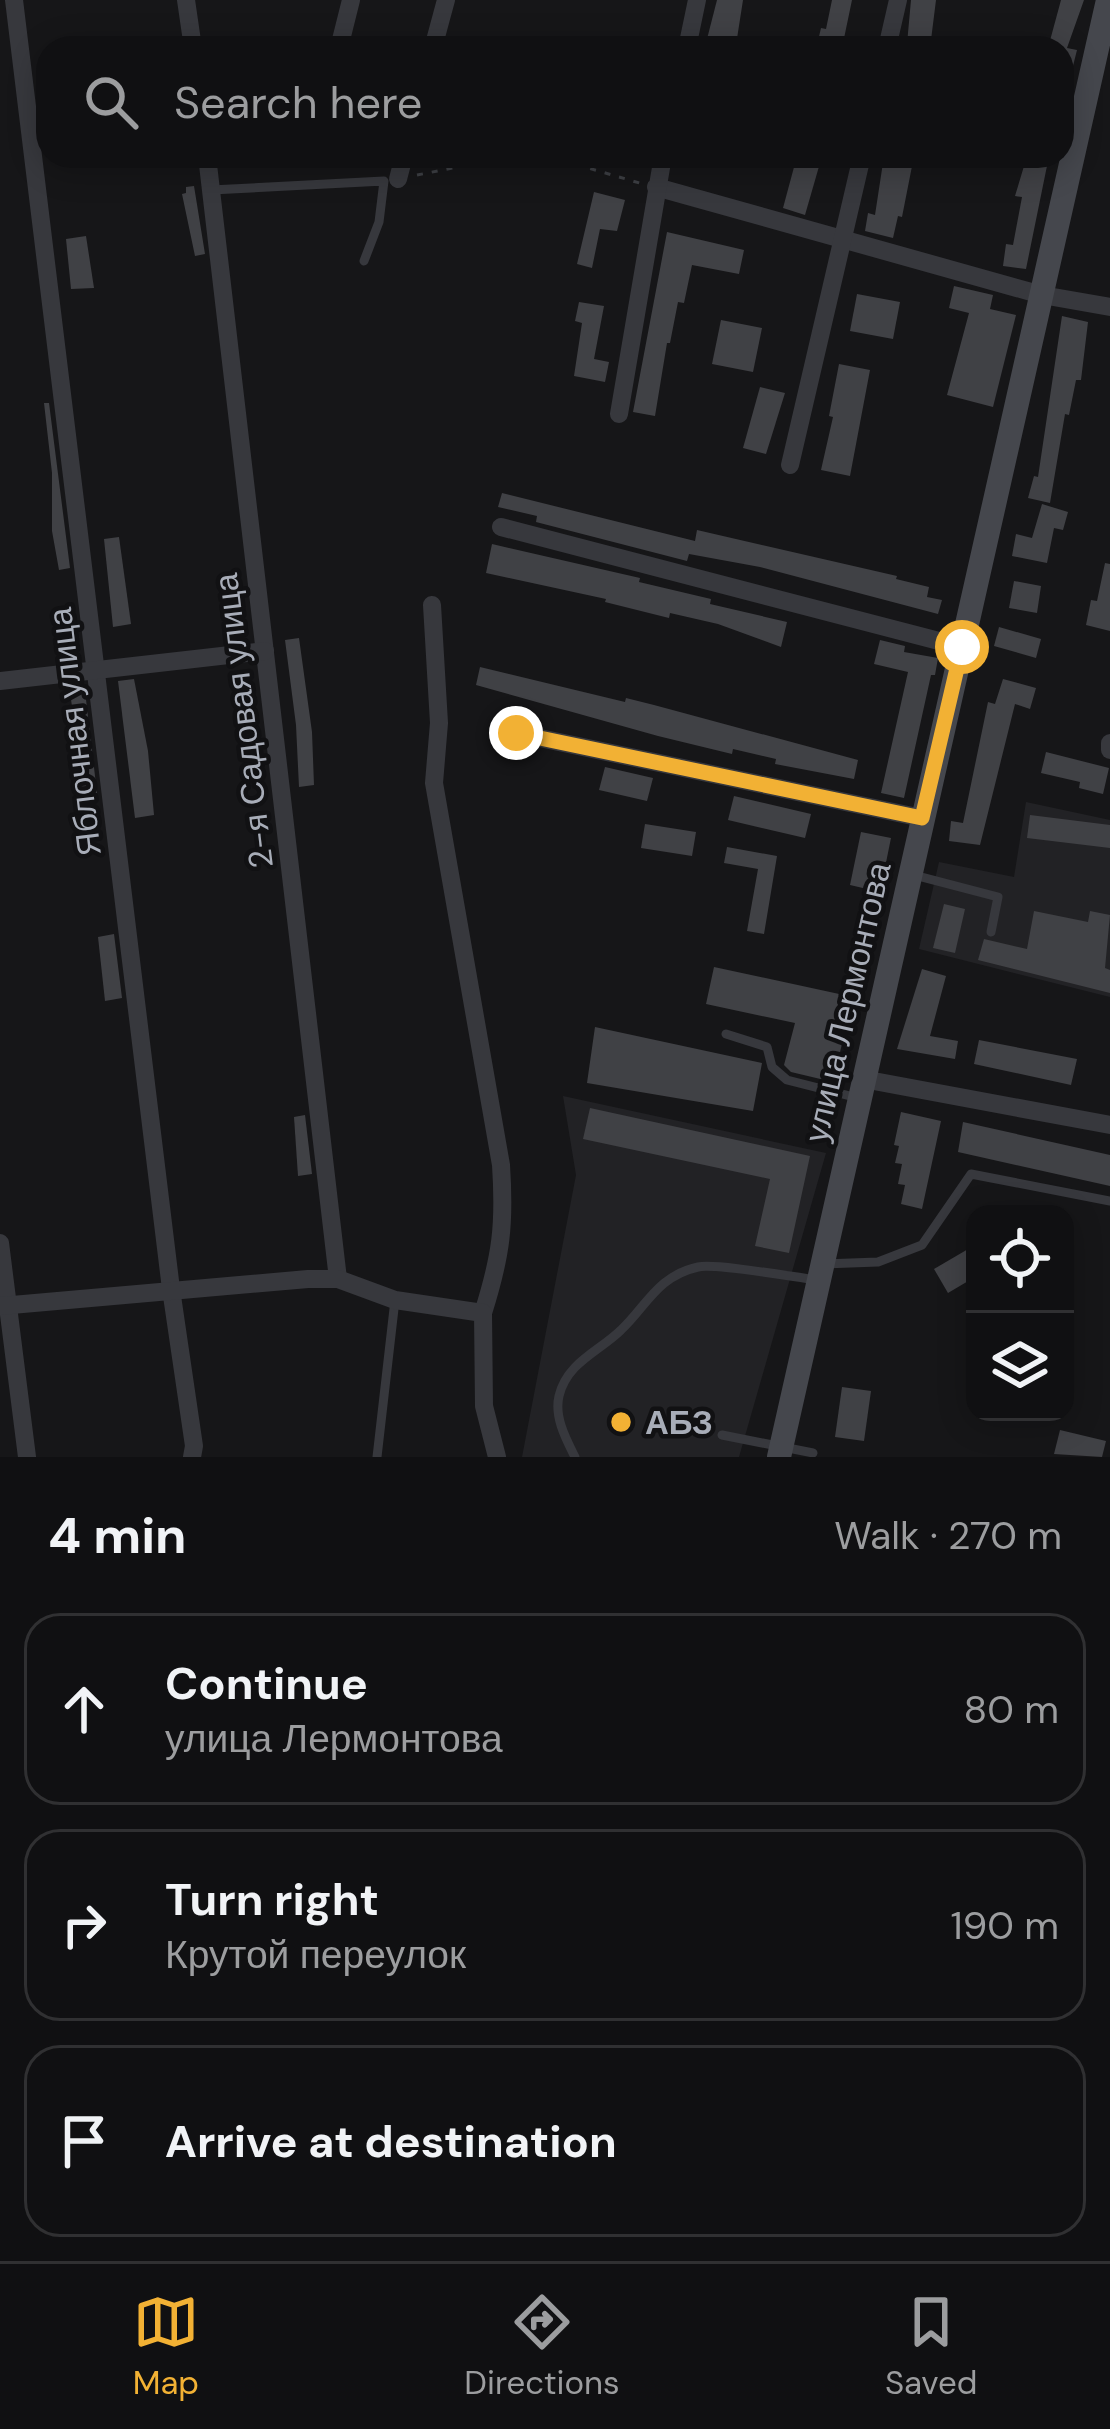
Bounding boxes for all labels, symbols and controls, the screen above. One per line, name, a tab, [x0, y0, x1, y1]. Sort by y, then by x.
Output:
search box	[36, 36, 1074, 168]
icon: search	[78, 69, 144, 135]
text: Search here	[174, 73, 422, 132]
street label: 2-я Садовая улица	[204, 571, 283, 871]
street label: Яблочная улица	[38, 605, 111, 858]
route start	[935, 620, 989, 674]
route end	[489, 706, 543, 760]
street label: улица Лермонтова	[794, 857, 901, 1146]
map controls	[966, 1205, 1074, 1421]
button: locate	[966, 1205, 1074, 1313]
button: layers	[966, 1313, 1074, 1421]
place label: АБЗ	[645, 1401, 713, 1444]
marker: АБЗ	[608, 1409, 634, 1435]
text: 4 min	[48, 1502, 187, 1569]
text: Walk · 270 m	[834, 1510, 1062, 1561]
text: Continue	[165, 1654, 368, 1713]
icon: ahead	[51, 1676, 117, 1742]
text: 80 m	[963, 1684, 1059, 1735]
text: улица Лермонтова	[165, 1713, 503, 1764]
text: Turn right	[165, 1870, 379, 1929]
icon: right	[51, 1892, 117, 1958]
text: 190 m	[951, 1900, 1059, 1951]
text: Крутой переулок	[165, 1929, 466, 1980]
icon: arrive	[51, 2108, 117, 2174]
text: Arrive at destination	[165, 2112, 617, 2171]
tab: Map	[133, 2289, 199, 2404]
tab: Directions	[464, 2289, 620, 2404]
tab: Saved	[885, 2289, 977, 2404]

